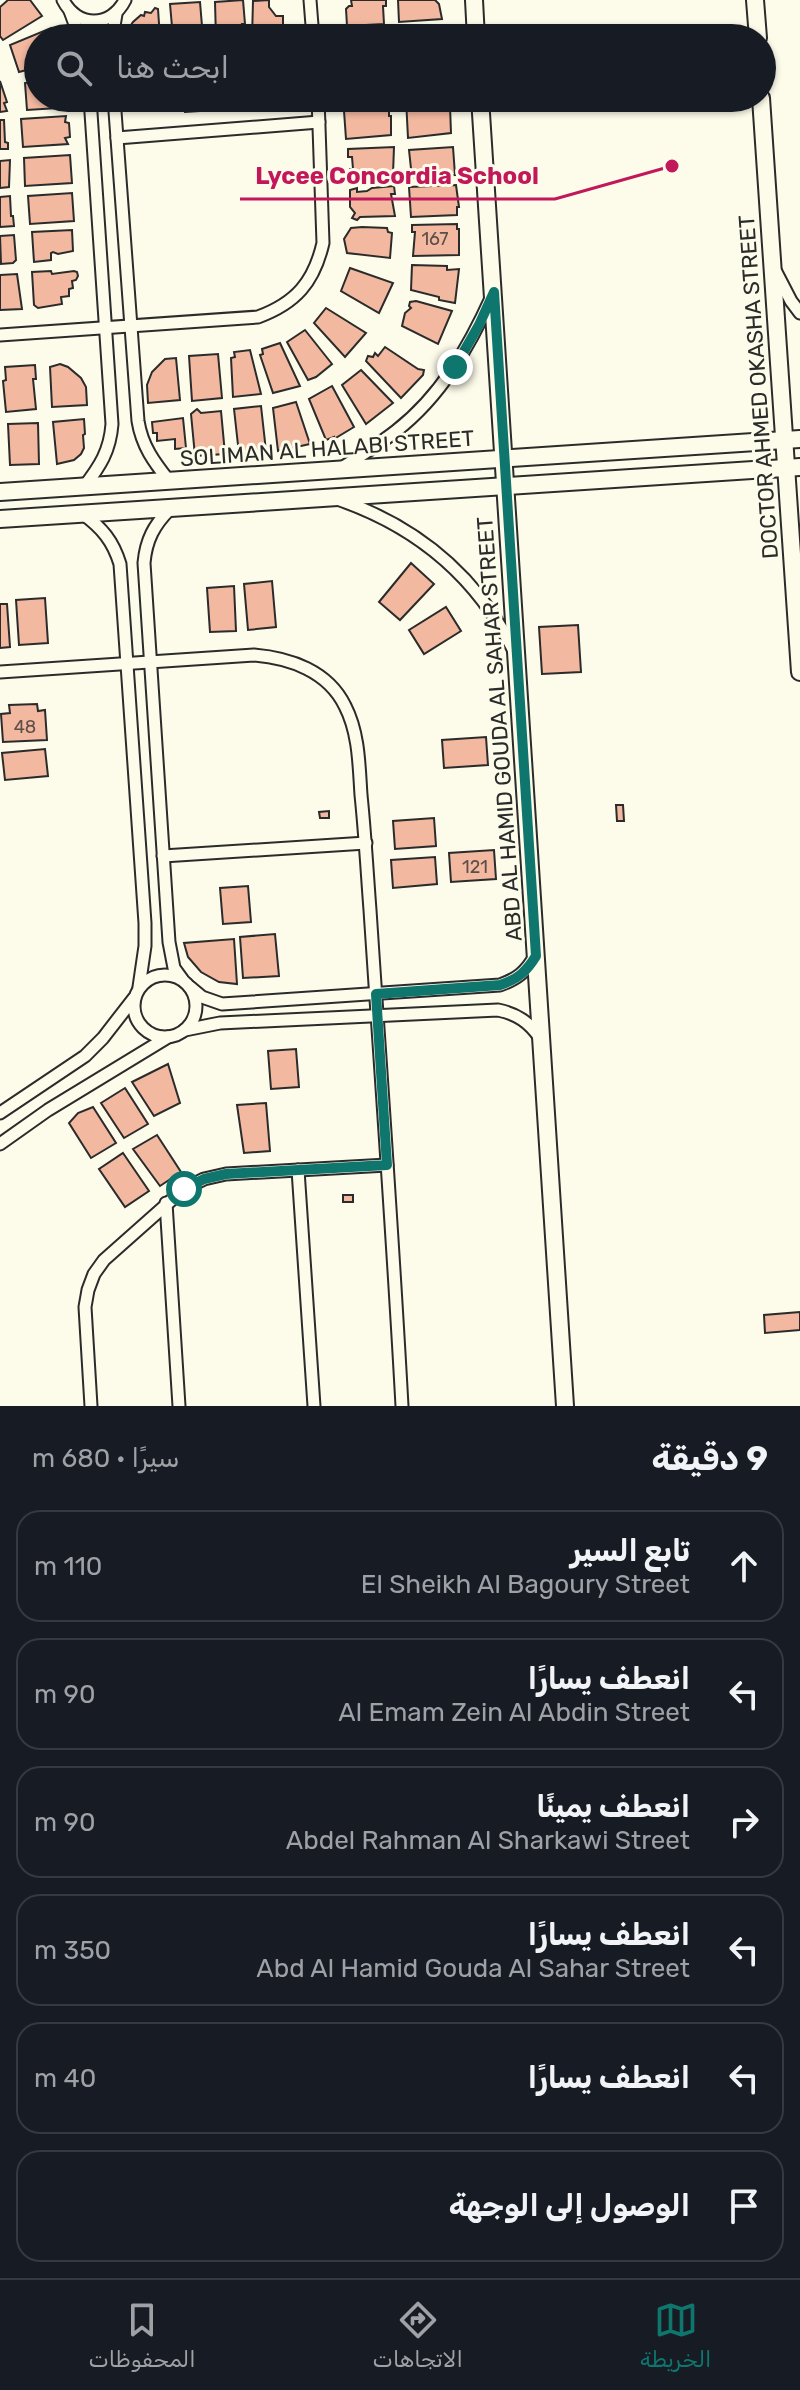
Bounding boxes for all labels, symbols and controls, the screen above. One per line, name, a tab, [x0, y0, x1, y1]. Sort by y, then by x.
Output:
search box	[24, 24, 776, 112]
icon: search	[52, 46, 96, 90]
text: ابحث هنا	[116, 50, 229, 86]
callout: Lycee Concordia School	[240, 151, 555, 199]
text: Lycee Concordia School	[255, 162, 539, 190]
street label: DOCTOR AHMED OKASHA STREET	[733, 214, 784, 560]
house number: 167	[421, 228, 449, 250]
route end	[437, 349, 473, 385]
street label: SOLIMAN AL HALABI STREET	[179, 425, 475, 472]
street label: ABD AL HAMID GOUDA AL SAHAR STREET	[471, 516, 528, 942]
house number: 48	[14, 716, 36, 738]
house number: 121	[462, 856, 488, 878]
route start	[166, 1171, 202, 1207]
text: 9 دقيقة	[652, 1438, 768, 1479]
text: سيرًا · 680 m	[32, 1443, 180, 1474]
text: تابع السير	[570, 1533, 690, 1569]
icon: ahead	[722, 1544, 766, 1588]
text: 110 m	[34, 1551, 102, 1582]
text: El Sheikh Al Bagoury Street	[361, 1569, 690, 1600]
text: انعطف يسارًا	[528, 1661, 690, 1697]
icon: left	[722, 1672, 766, 1716]
text: 90 m	[34, 1679, 95, 1710]
text: Al Emam Zein Al Abdin Street	[338, 1697, 690, 1728]
text: انعطف يمينًا	[536, 1789, 690, 1825]
icon: right	[722, 1800, 766, 1844]
text: 90 m	[34, 1807, 95, 1838]
text: Abdel Rahman Al Sharkawi Street	[286, 1825, 690, 1856]
text: انعطف يسارًا	[528, 1917, 690, 1953]
icon: left	[722, 1928, 766, 1972]
text: 350 m	[34, 1935, 111, 1966]
text: Abd Al Hamid Gouda Al Sahar Street	[256, 1953, 690, 1984]
icon: left	[722, 2056, 766, 2100]
text: انعطف يسارًا	[528, 2060, 690, 2096]
text: 40 m	[34, 2063, 96, 2094]
icon: arrive	[722, 2184, 766, 2228]
text: الوصول إلى الوجهة	[449, 2188, 690, 2224]
tab: المحفوظات	[89, 2298, 196, 2373]
tab: الاتجاهات	[373, 2298, 463, 2373]
tab: الخريطة	[640, 2298, 711, 2373]

